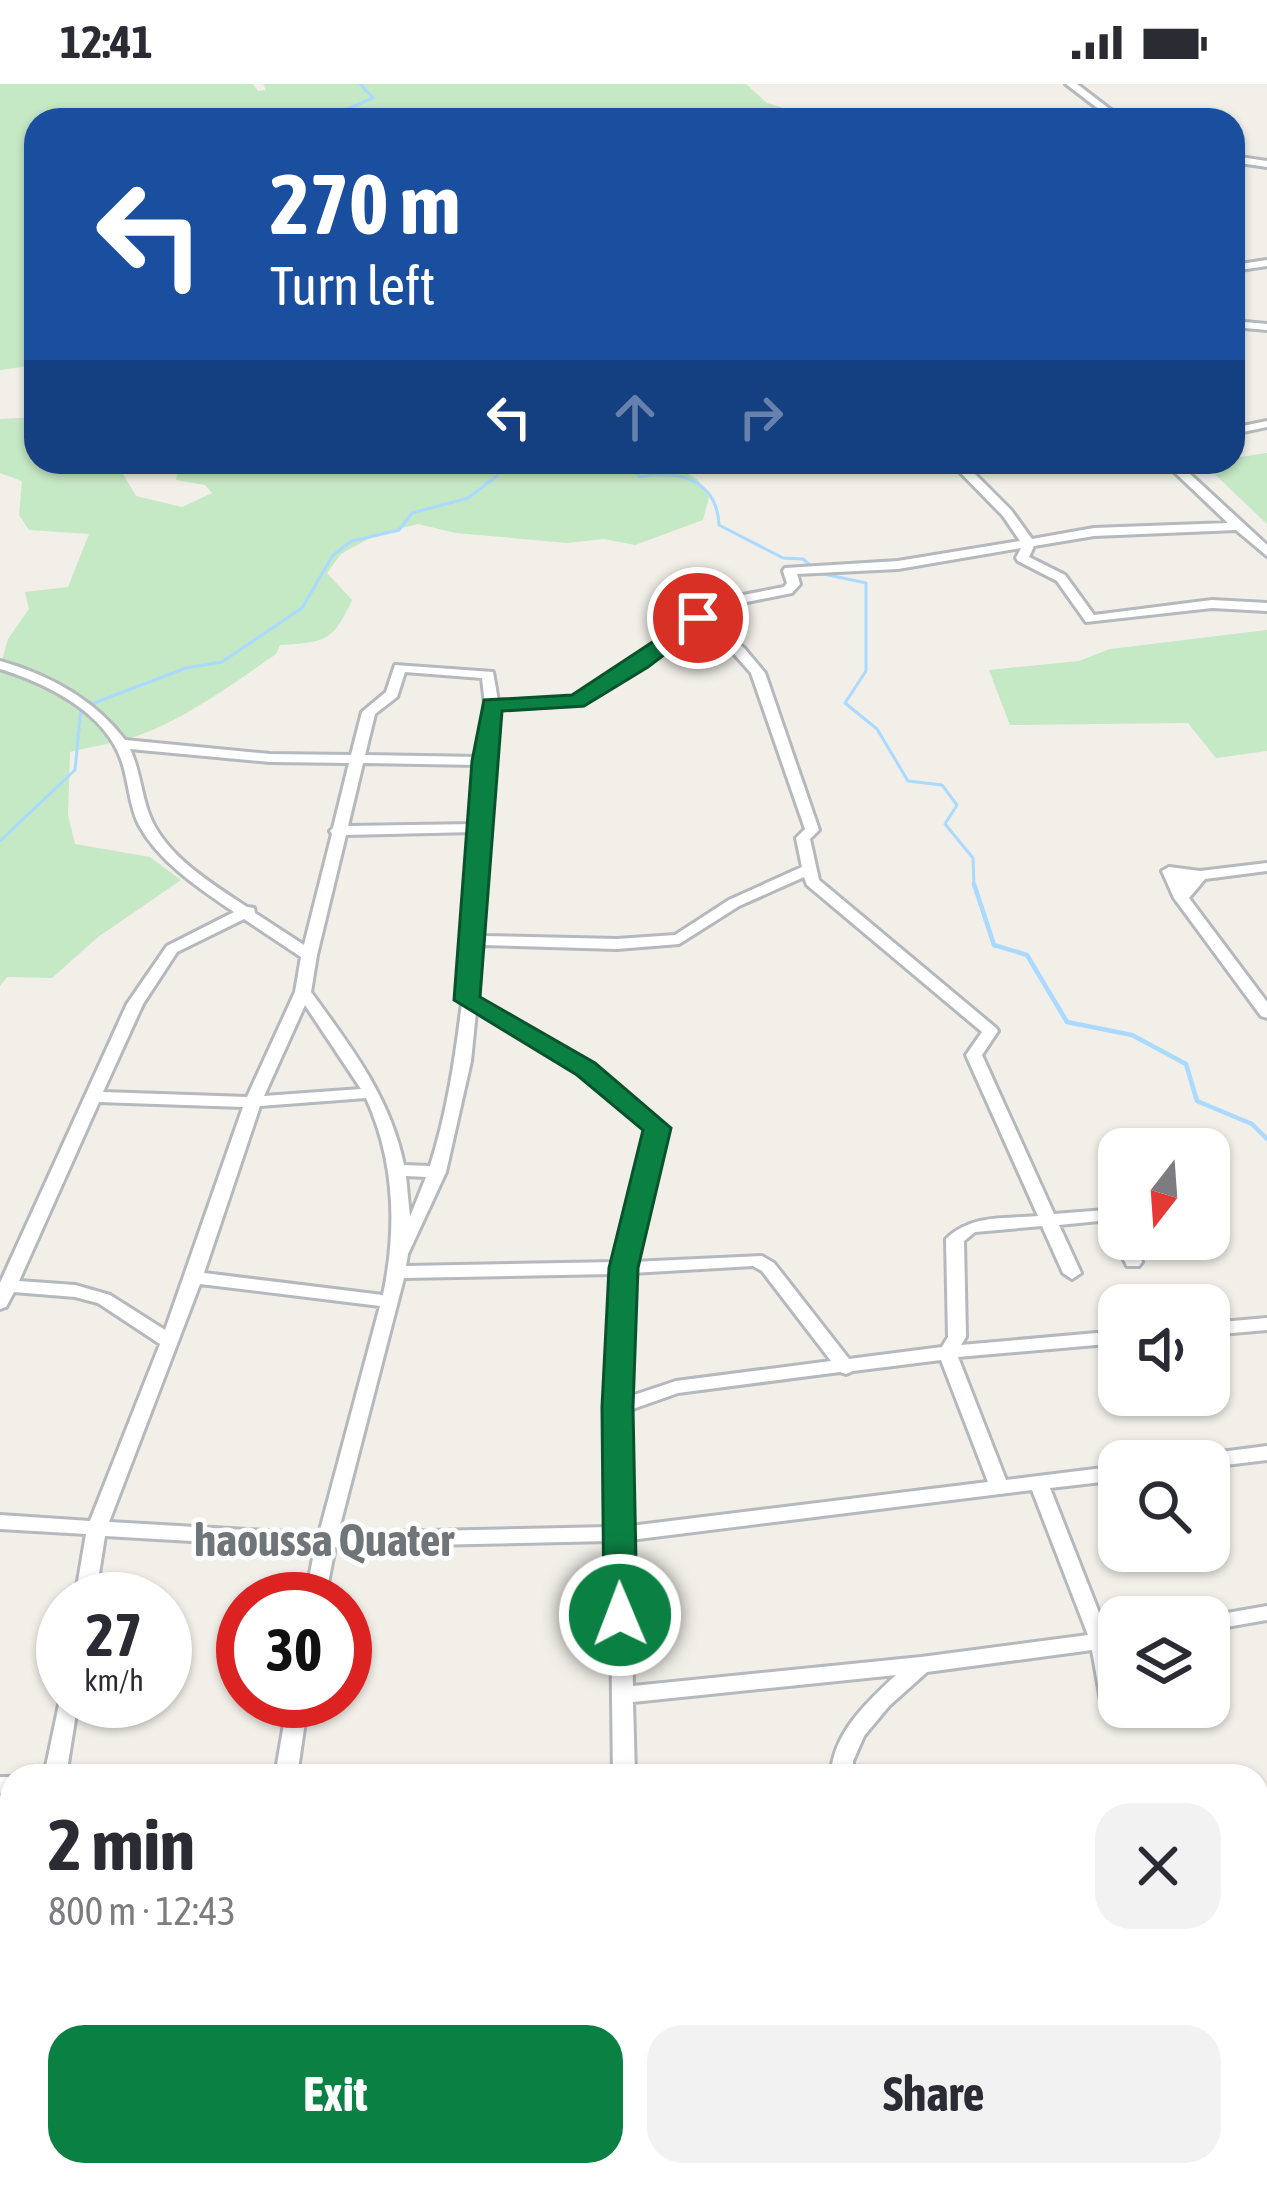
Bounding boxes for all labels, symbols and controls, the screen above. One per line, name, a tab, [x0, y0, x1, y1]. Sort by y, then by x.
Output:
text: 12:41	[60, 16, 153, 68]
icon: left	[72, 156, 228, 312]
text: 270 m	[270, 156, 460, 252]
text: Turn left	[270, 255, 435, 316]
icon: left	[476, 384, 542, 450]
icon: ahead	[602, 384, 668, 450]
icon: right	[728, 384, 794, 450]
pin	[647, 567, 749, 669]
icon: arrive	[665, 585, 731, 651]
north arrow	[1098, 1128, 1230, 1260]
map controls	[1098, 1128, 1230, 1728]
button: sound	[1098, 1284, 1230, 1416]
button: search	[1098, 1440, 1230, 1572]
district label: haoussa Quater	[194, 1514, 456, 1566]
position arrow	[557, 1552, 683, 1678]
speed limit sign: 30	[216, 1572, 372, 1728]
button: layers	[1098, 1596, 1230, 1728]
text: 27	[86, 1600, 142, 1669]
text: km/h	[84, 1663, 144, 1697]
text: 2 min	[48, 1803, 195, 1885]
button: close	[1095, 1803, 1221, 1929]
text: 800 m · 12:43	[48, 1889, 236, 1933]
button: Exit	[48, 2025, 623, 2163]
button: Share	[647, 2025, 1221, 2163]

